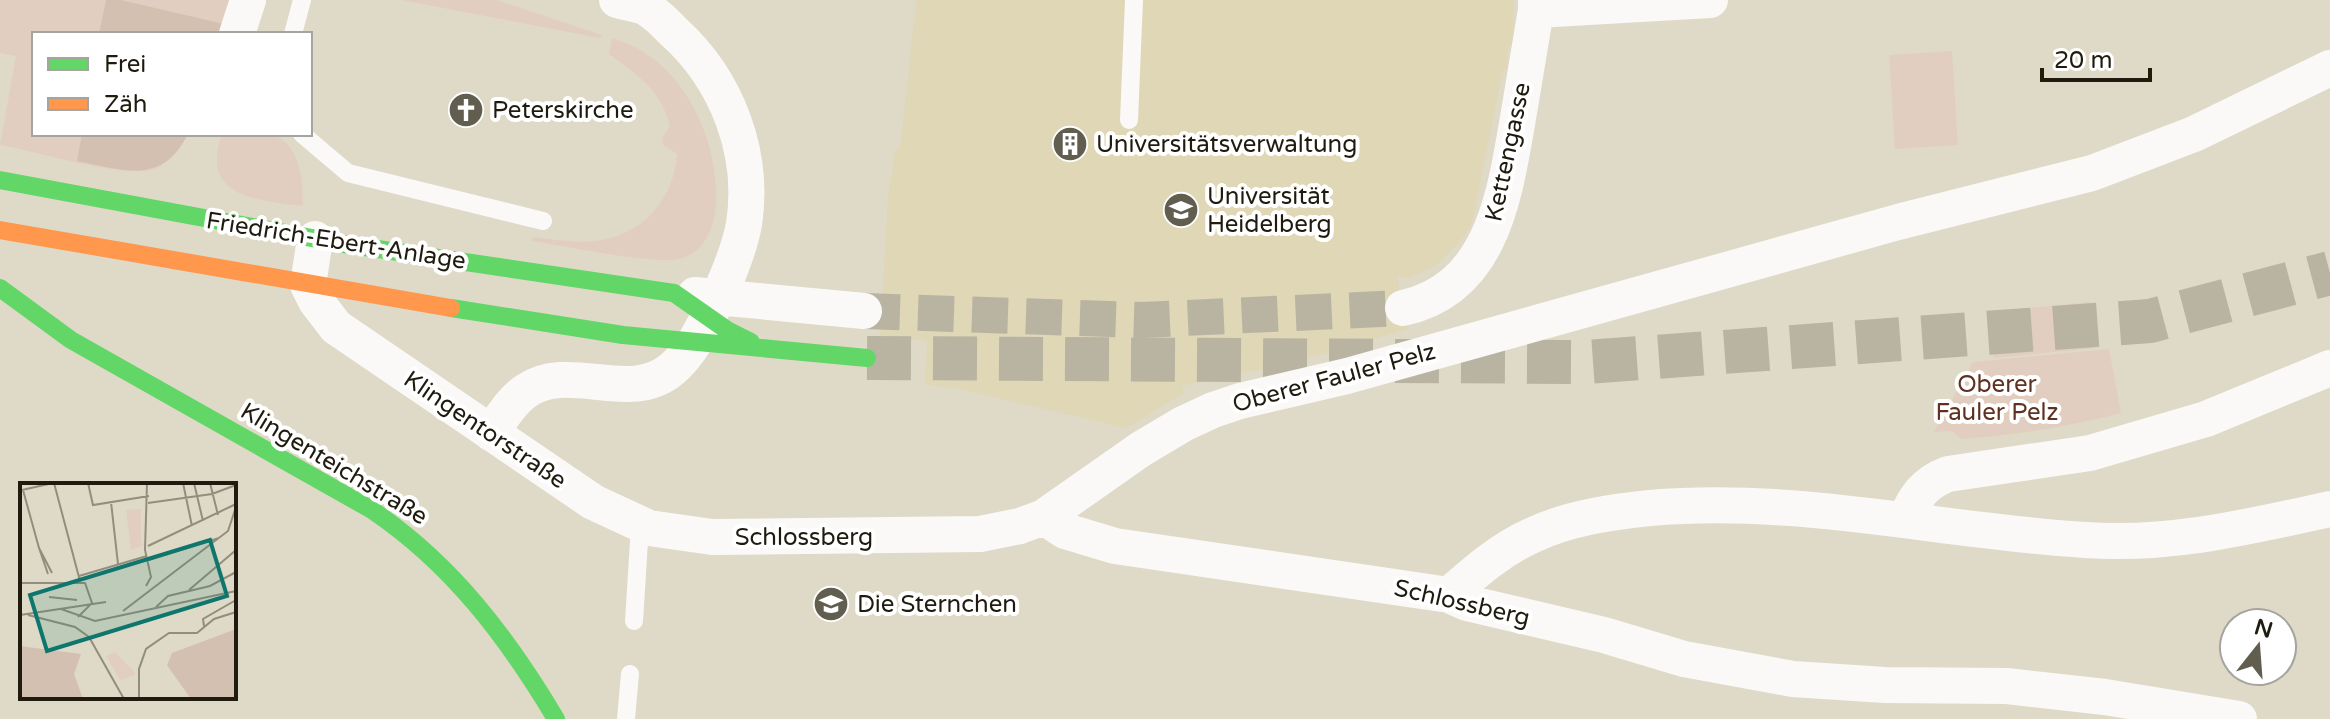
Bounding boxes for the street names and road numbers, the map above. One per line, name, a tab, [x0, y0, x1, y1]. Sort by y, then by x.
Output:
street label: Kettengasse	[1479, 80, 1537, 224]
street label: Friedrich-Ebert-Anlage	[204, 206, 468, 276]
street label: Oberer Fauler Pelz	[1229, 337, 1439, 419]
street label: Klingentorstraße	[398, 365, 572, 495]
street label: Klingenteichstraße	[235, 397, 433, 531]
street label: Schlossberg	[735, 523, 873, 552]
street label: Schlossberg	[1391, 573, 1533, 633]

